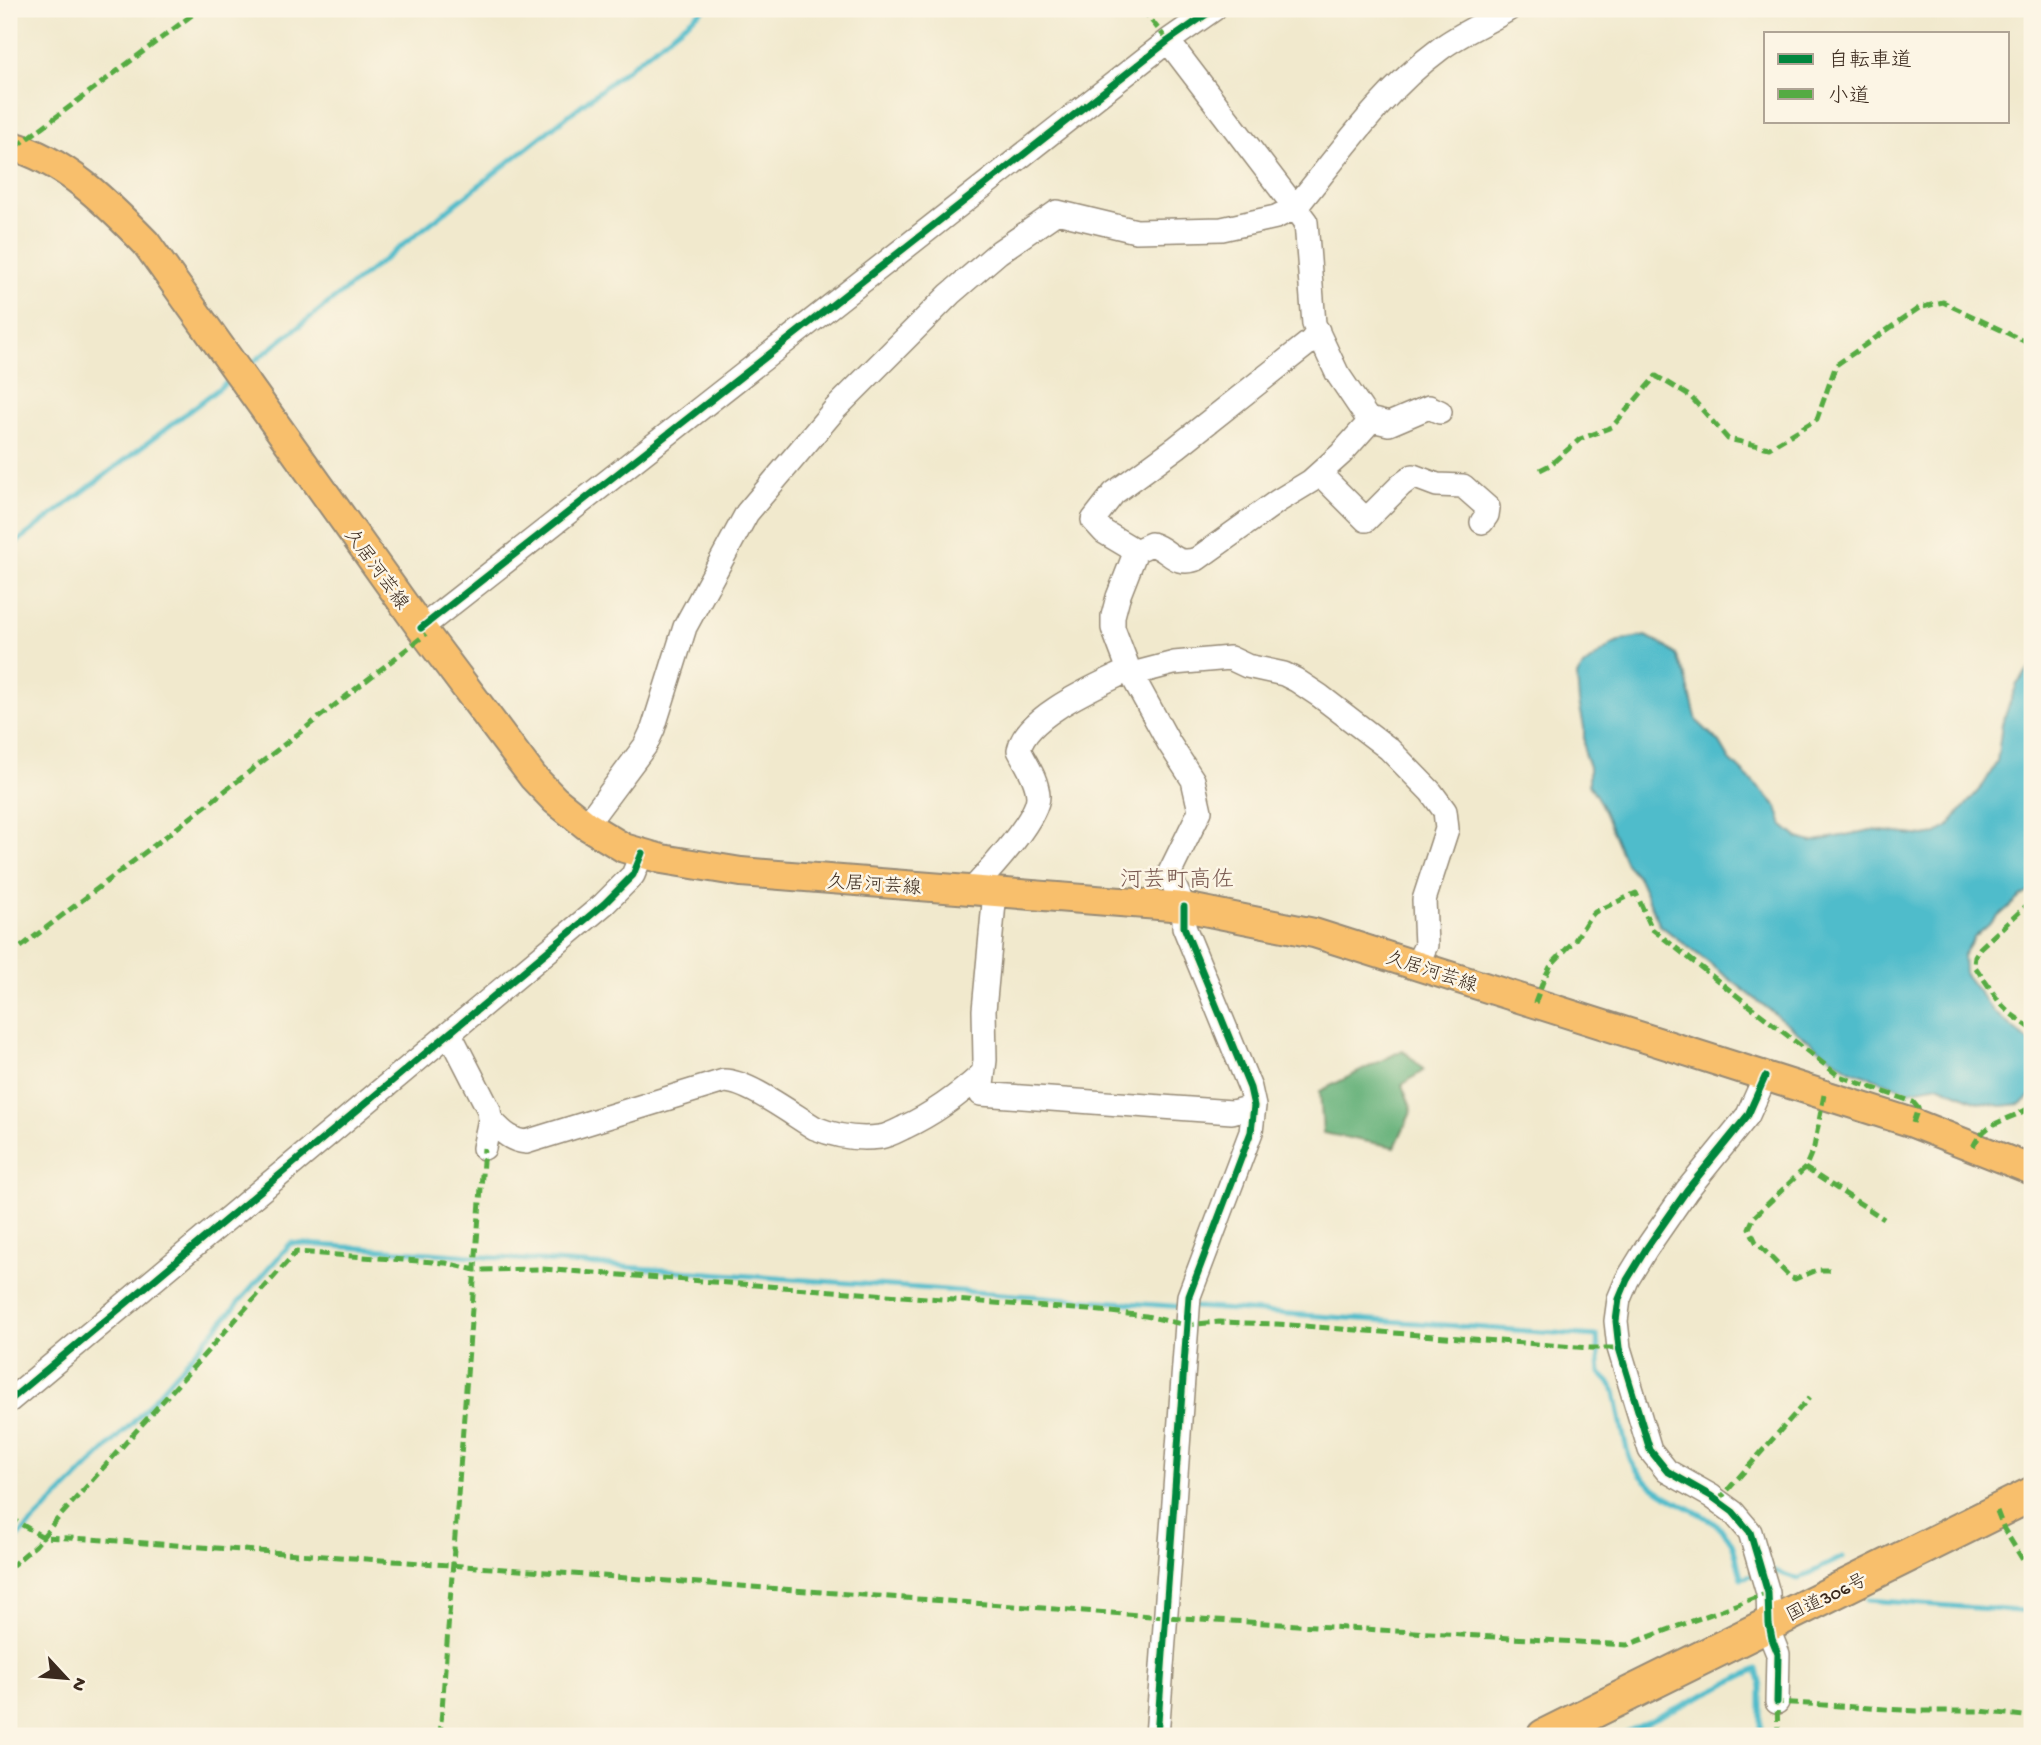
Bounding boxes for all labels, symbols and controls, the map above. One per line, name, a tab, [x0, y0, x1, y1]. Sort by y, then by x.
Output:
legend	[1764, 32, 2010, 122]
text: 自転車道	[1828, 48, 1912, 75]
text: 小道	[1828, 85, 1870, 111]
street label: 久居河芸線	[338, 524, 413, 615]
district label: 河芸町高佐	[1120, 867, 1235, 895]
street label: 久居河芸線	[826, 871, 922, 901]
street label: 久居河芸線	[1382, 947, 1480, 999]
street label: 国道306号	[1783, 1569, 1872, 1629]
north arrow	[32, 1644, 102, 1714]
text: N	[65, 1673, 91, 1695]

